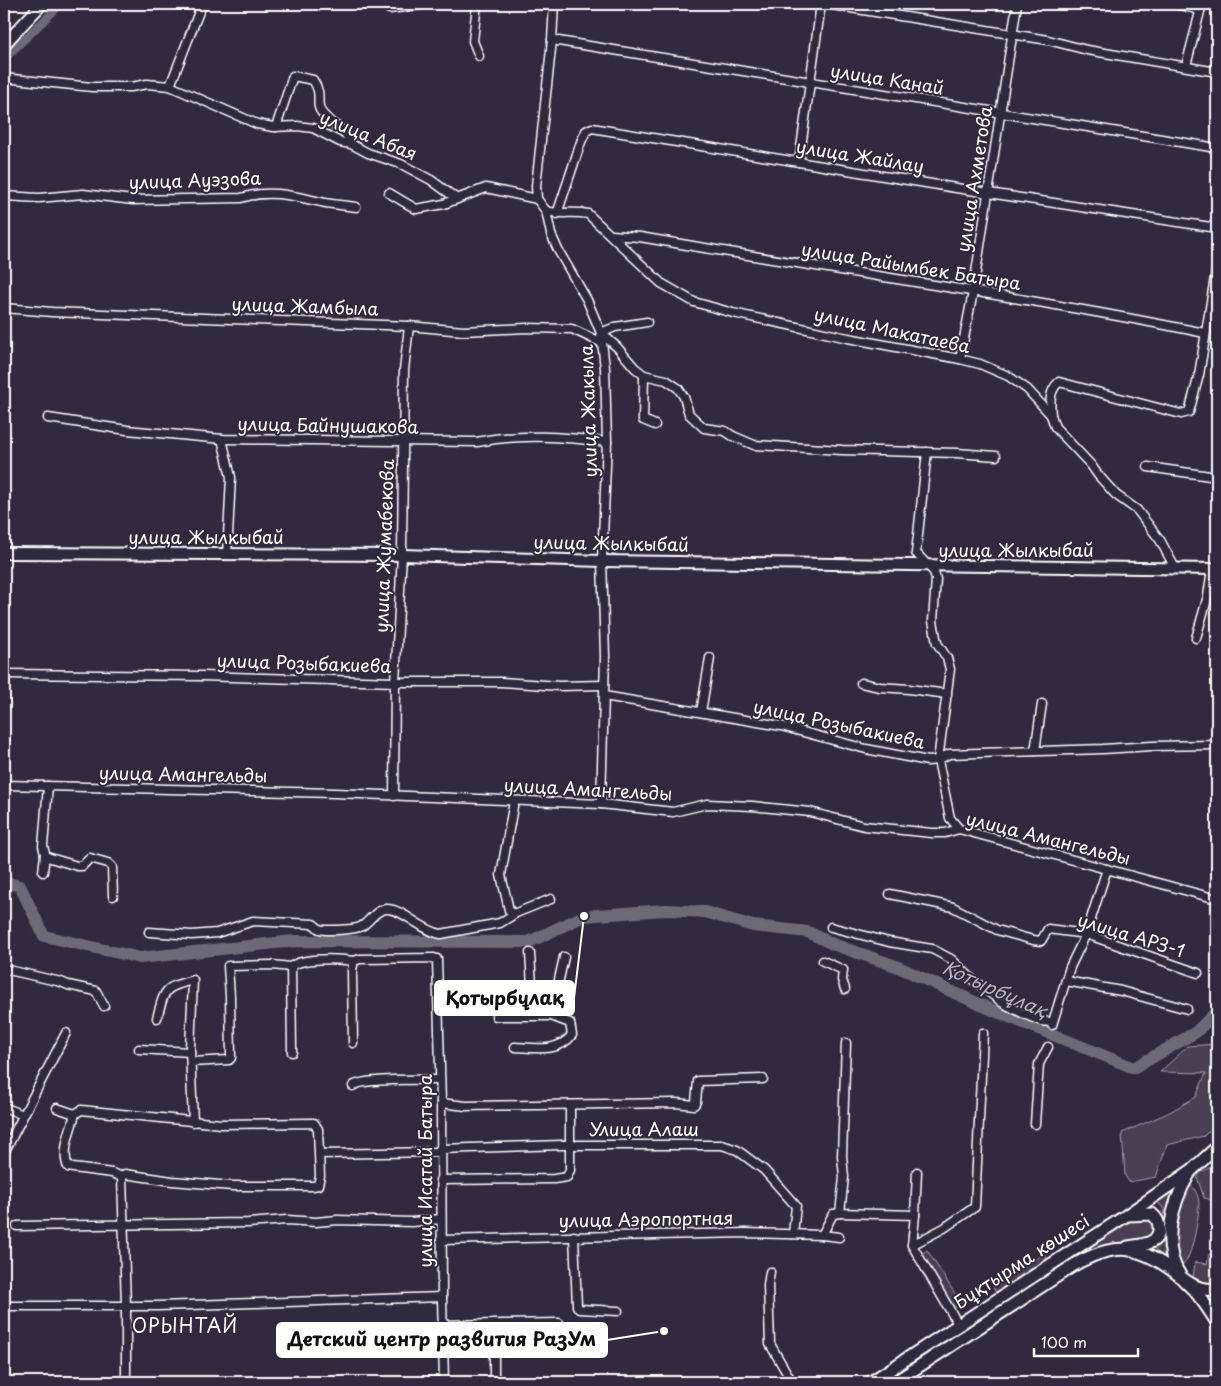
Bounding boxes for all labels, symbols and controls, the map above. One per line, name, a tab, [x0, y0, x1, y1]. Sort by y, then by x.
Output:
street label: улица Канай	[829, 56, 946, 101]
street label: улица Абая	[316, 103, 421, 166]
street label: улица Ахметова	[949, 103, 999, 254]
street label: улица Жайлау	[794, 132, 926, 179]
street label: улица Ауэзова	[128, 164, 262, 195]
street label: улица Райымбек Батыра	[800, 235, 1024, 296]
street label: улица Жамбыла	[231, 289, 380, 322]
street label: улица Макатаева	[812, 300, 974, 359]
street label: улица Жакыла	[572, 343, 603, 478]
street label: улица Байнушакова	[237, 409, 420, 440]
street label: улица Жумабекова	[367, 458, 400, 633]
street label: улица Жылкыбай	[128, 523, 284, 550]
street label: улица Жылкыбай	[533, 528, 689, 557]
street label: улица Жылкыбай	[938, 536, 1094, 563]
street label: улица Розыбакиева	[216, 646, 393, 679]
street label: улица Розыбакиева	[751, 692, 928, 755]
street label: улица Амангельды	[99, 759, 267, 788]
street label: улица Амангельды	[503, 771, 673, 806]
street label: улица Амангельды	[963, 804, 1133, 871]
street label: улица АРЗ-1	[1074, 905, 1188, 964]
water label: Қотырбұлақ	[938, 952, 1053, 1024]
callout: Қотырбұлақ	[435, 981, 574, 1015]
text: Қотырбұлақ	[445, 983, 565, 1011]
street label: улица Исатай Батыра	[411, 1073, 438, 1268]
street label: Улица Алаш	[589, 1115, 699, 1142]
street label: улица Аэропортная	[558, 1203, 734, 1234]
street label: Бұқтырма көшесі	[948, 1207, 1094, 1315]
district label: ОРЫНТАЙ	[132, 1311, 238, 1339]
callout: Детский центр развития РазУм	[277, 1323, 607, 1357]
text: Детский центр развития РазУм	[287, 1324, 596, 1352]
scale bar	[1034, 1326, 1137, 1358]
text: 100 m	[1041, 1330, 1087, 1353]

